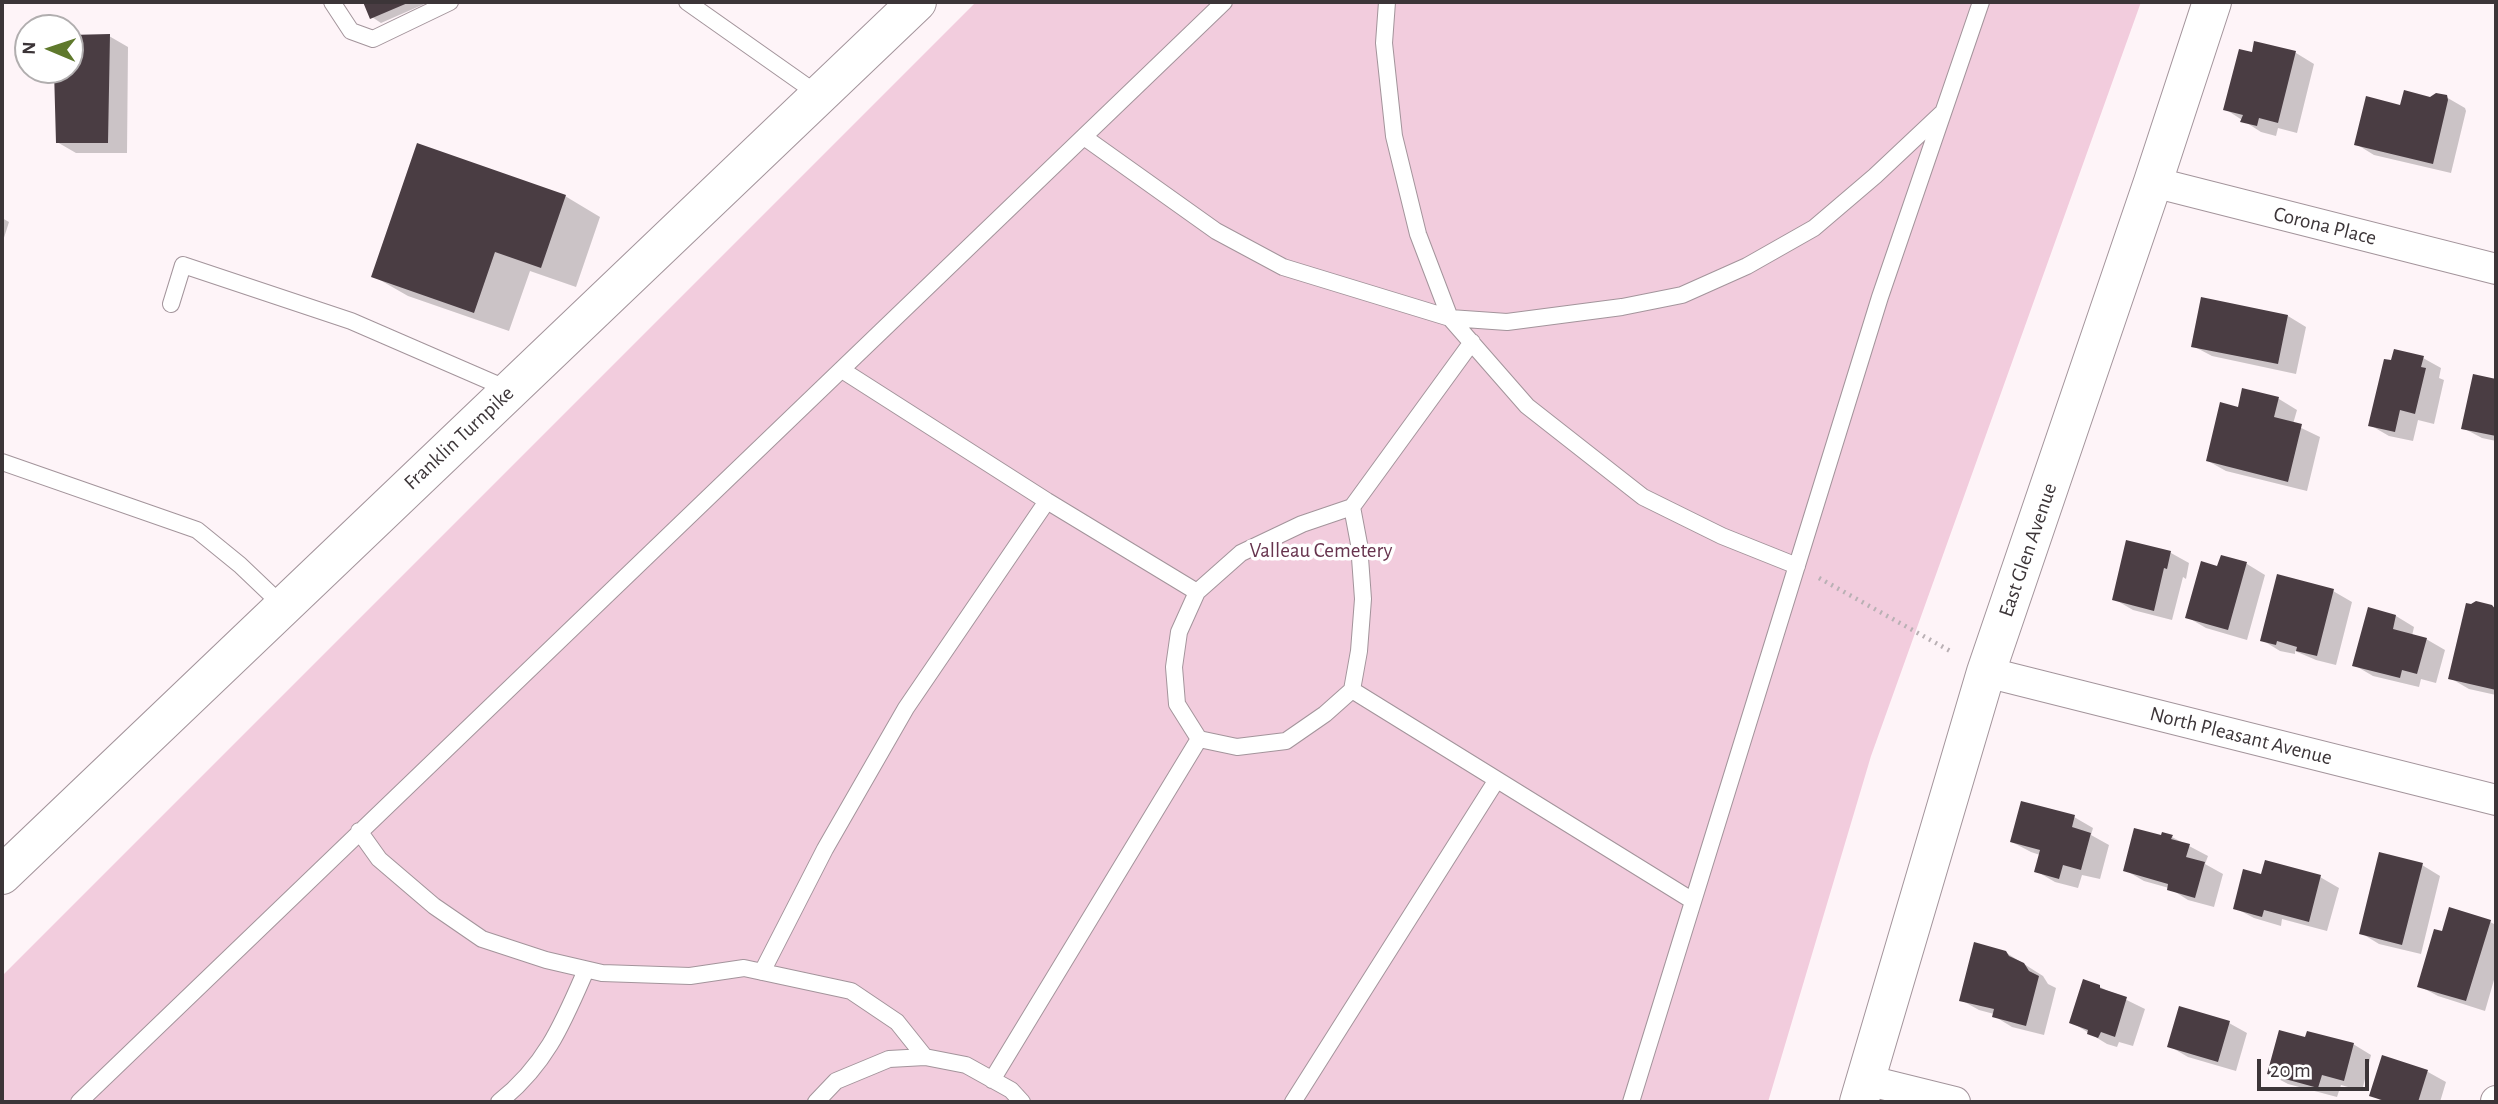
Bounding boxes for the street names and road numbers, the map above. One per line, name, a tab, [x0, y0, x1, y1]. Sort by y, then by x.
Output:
street label: Corona Place	[2271, 201, 2379, 251]
street label: Franklin Turnpike	[399, 381, 519, 495]
street label: East Glen Avenue	[1993, 480, 2063, 620]
street label: North Pleasant Avenue	[2147, 701, 2335, 771]

